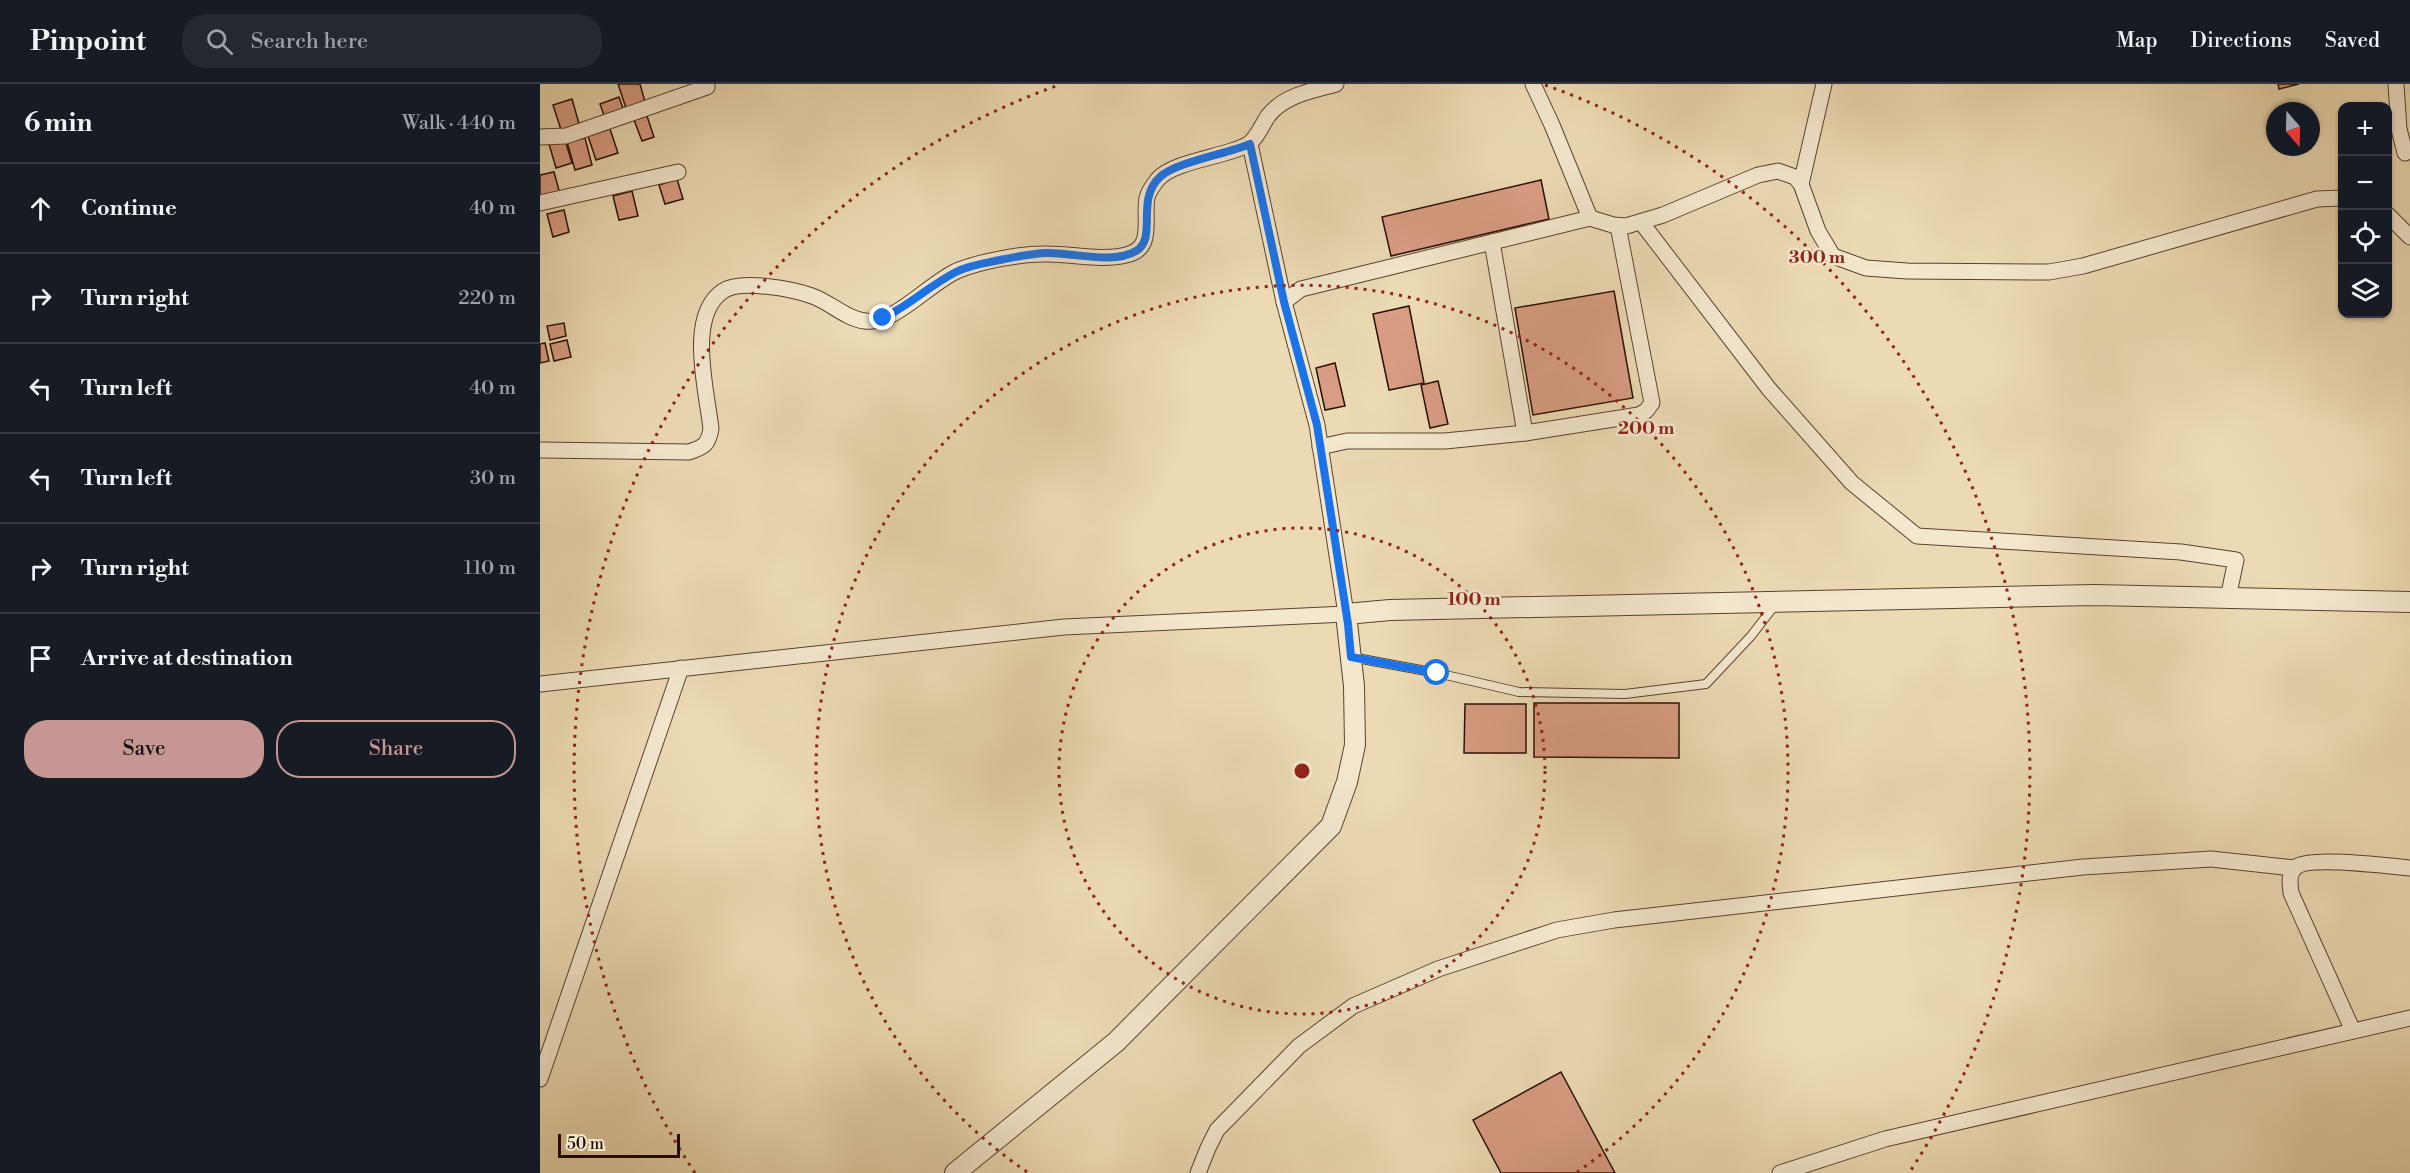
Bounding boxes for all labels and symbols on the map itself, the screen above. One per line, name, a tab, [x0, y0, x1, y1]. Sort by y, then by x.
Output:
north arrow	[2266, 102, 2320, 156]
text: 300 m	[1789, 246, 1846, 269]
route end	[869, 304, 895, 330]
text: 200 m	[1618, 417, 1675, 440]
text: 100 m	[1447, 588, 1501, 611]
route start	[1423, 659, 1449, 685]
centre of rings	[1292, 761, 1312, 781]
scale bar	[558, 1131, 680, 1158]

